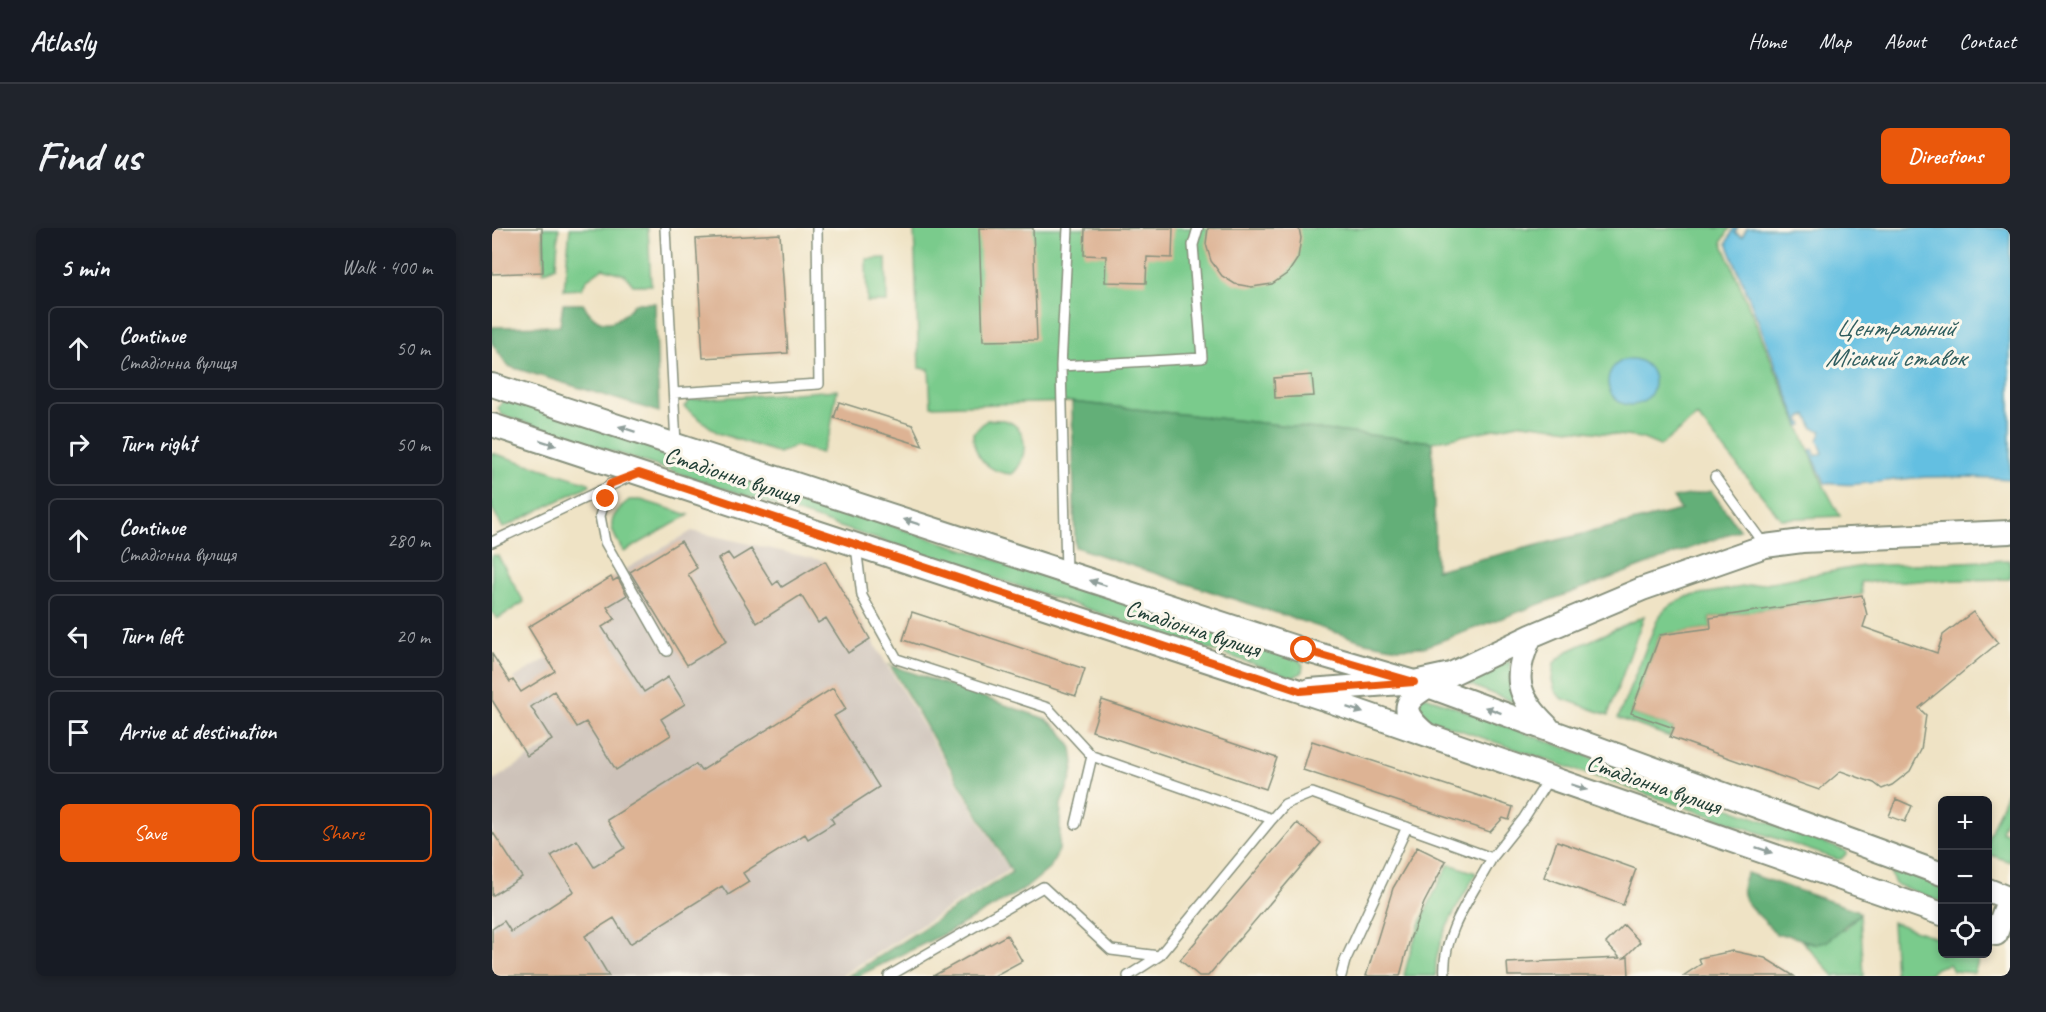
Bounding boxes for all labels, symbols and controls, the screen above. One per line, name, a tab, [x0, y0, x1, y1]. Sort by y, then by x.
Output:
text: Atlasly	[30, 24, 95, 59]
text: Home	[1748, 28, 1786, 54]
text: Map	[1819, 28, 1851, 54]
text: About	[1884, 28, 1926, 54]
text: Contact	[1959, 28, 2016, 54]
button: Directions	[1881, 128, 2010, 184]
text: Find us	[36, 130, 141, 183]
text: 5 min	[60, 251, 109, 284]
text: Walk · 400 m	[342, 255, 432, 280]
water label: Центральний Міський ставок	[1825, 311, 1969, 374]
text: Continue	[119, 322, 185, 350]
icon: ahead	[62, 332, 95, 365]
text: 50 m	[396, 336, 430, 361]
text: Стадіонна вулиця	[119, 350, 236, 375]
one-way arrow	[618, 424, 636, 433]
icon: right	[62, 428, 95, 461]
text: Turn right	[119, 430, 196, 458]
text: 50 m	[396, 432, 430, 457]
one-way arrow	[539, 439, 557, 448]
street label: Стадіонна вулиця	[661, 439, 805, 511]
route end	[592, 485, 618, 511]
text: Continue	[119, 514, 185, 542]
one-way arrow	[903, 517, 921, 526]
icon: ahead	[62, 524, 95, 557]
text: 280 m	[387, 528, 430, 553]
text: Стадіонна вулиця	[119, 542, 236, 567]
one-way arrow	[1089, 577, 1107, 587]
street label: Стадіонна вулиця	[1122, 592, 1266, 664]
icon: left	[62, 620, 95, 653]
text: Turn left	[119, 622, 183, 650]
text: 20 m	[396, 624, 430, 649]
route start	[1290, 636, 1316, 662]
one-way arrow	[1484, 704, 1502, 714]
one-way arrow	[1346, 705, 1364, 715]
icon: arrive	[62, 716, 95, 749]
text: Arrive at destination	[119, 718, 276, 746]
street label: Стадіонна вулиця	[1583, 747, 1727, 821]
one-way arrow	[1570, 783, 1588, 792]
map controls	[1938, 796, 1992, 958]
button: +	[1938, 796, 1992, 850]
button: Save	[60, 804, 240, 862]
button: Share	[252, 804, 432, 862]
one-way arrow	[1755, 846, 1773, 855]
button: −	[1938, 850, 1992, 904]
button: locate	[1938, 904, 1992, 958]

